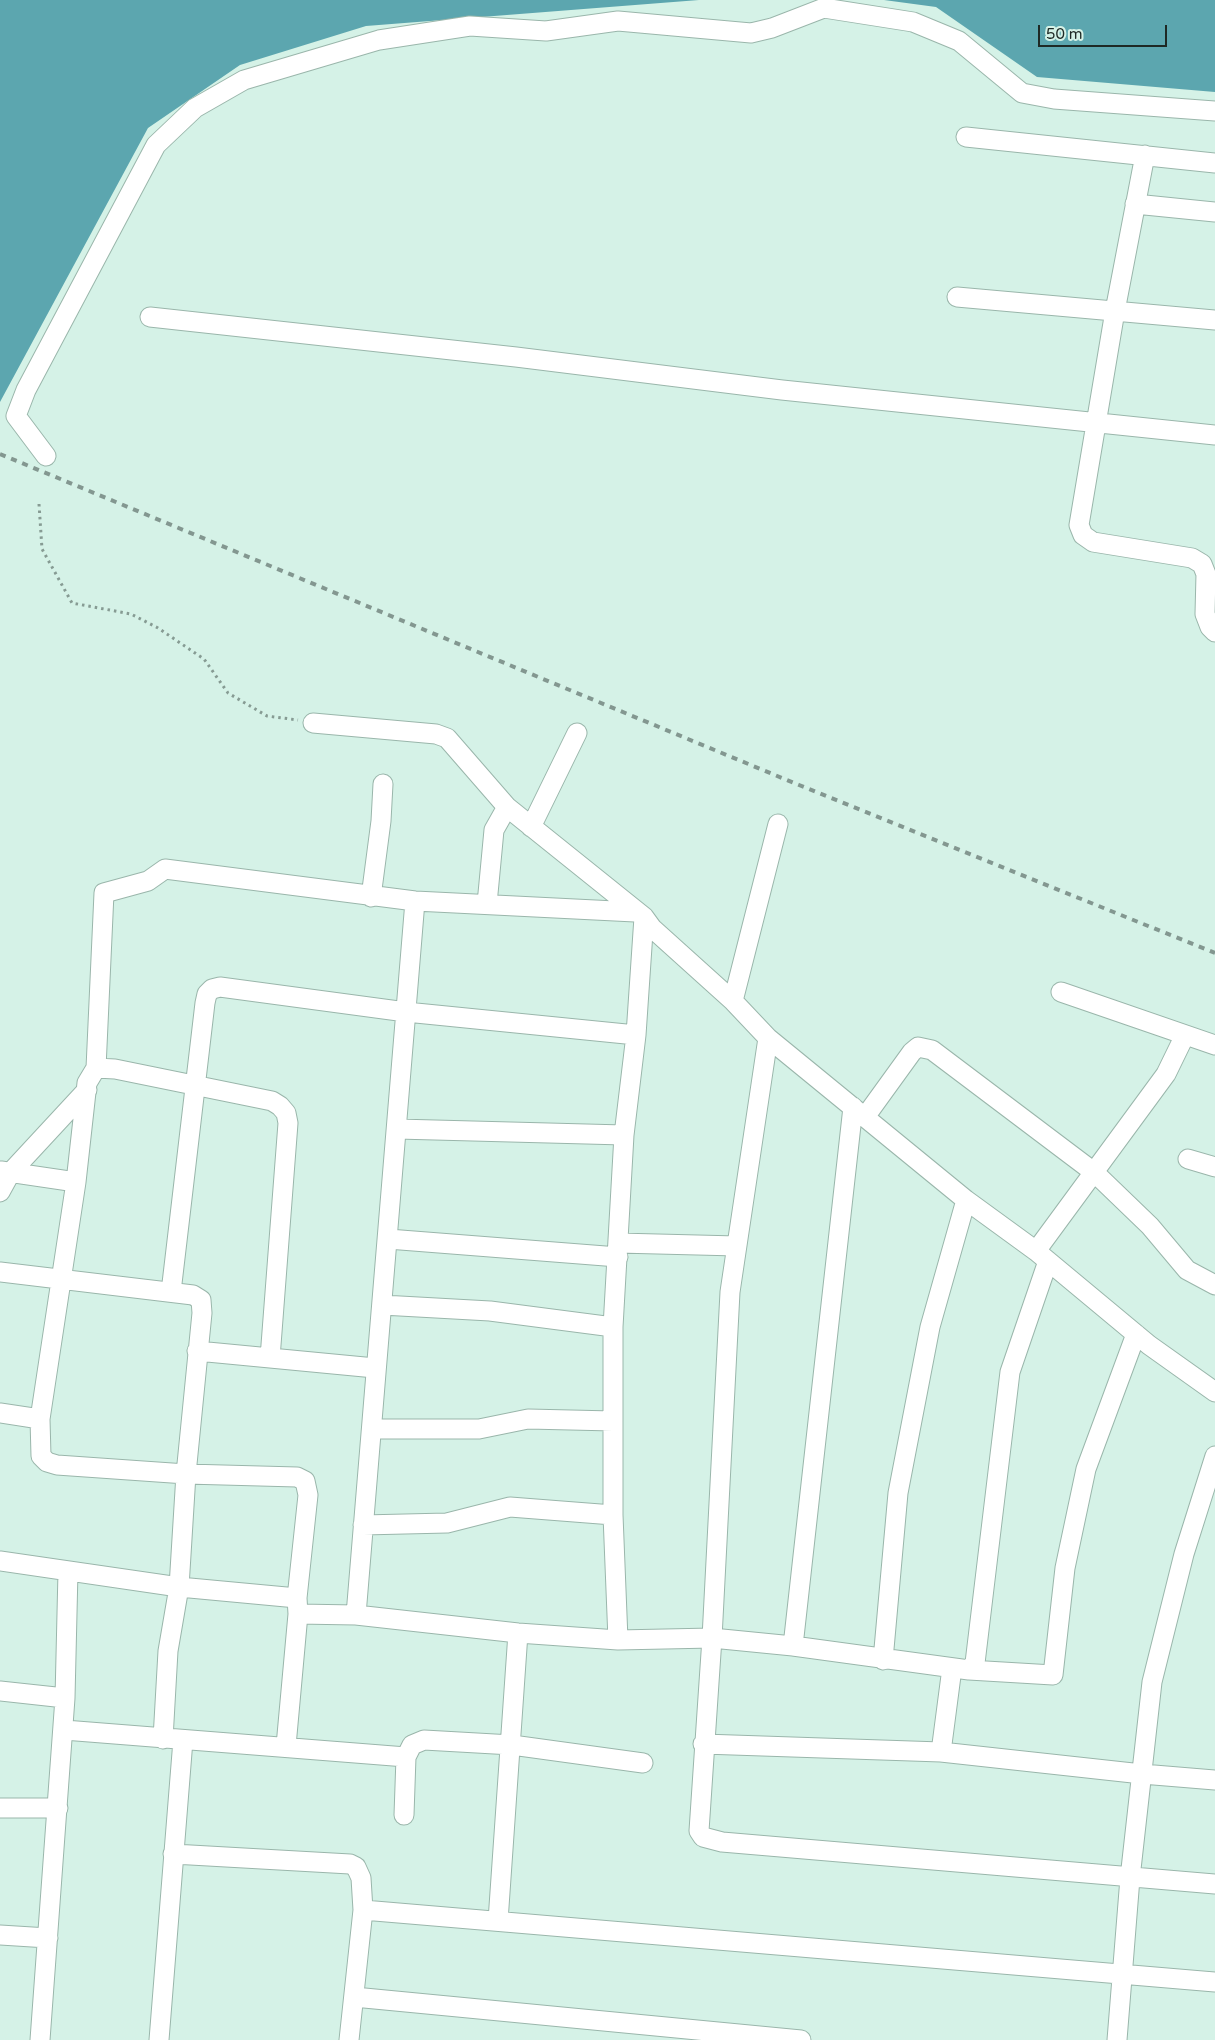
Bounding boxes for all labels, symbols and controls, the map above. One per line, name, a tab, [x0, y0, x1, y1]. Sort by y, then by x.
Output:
scale bar	[1040, 15, 1169, 47]
text: 50 m	[1046, 25, 1083, 43]

